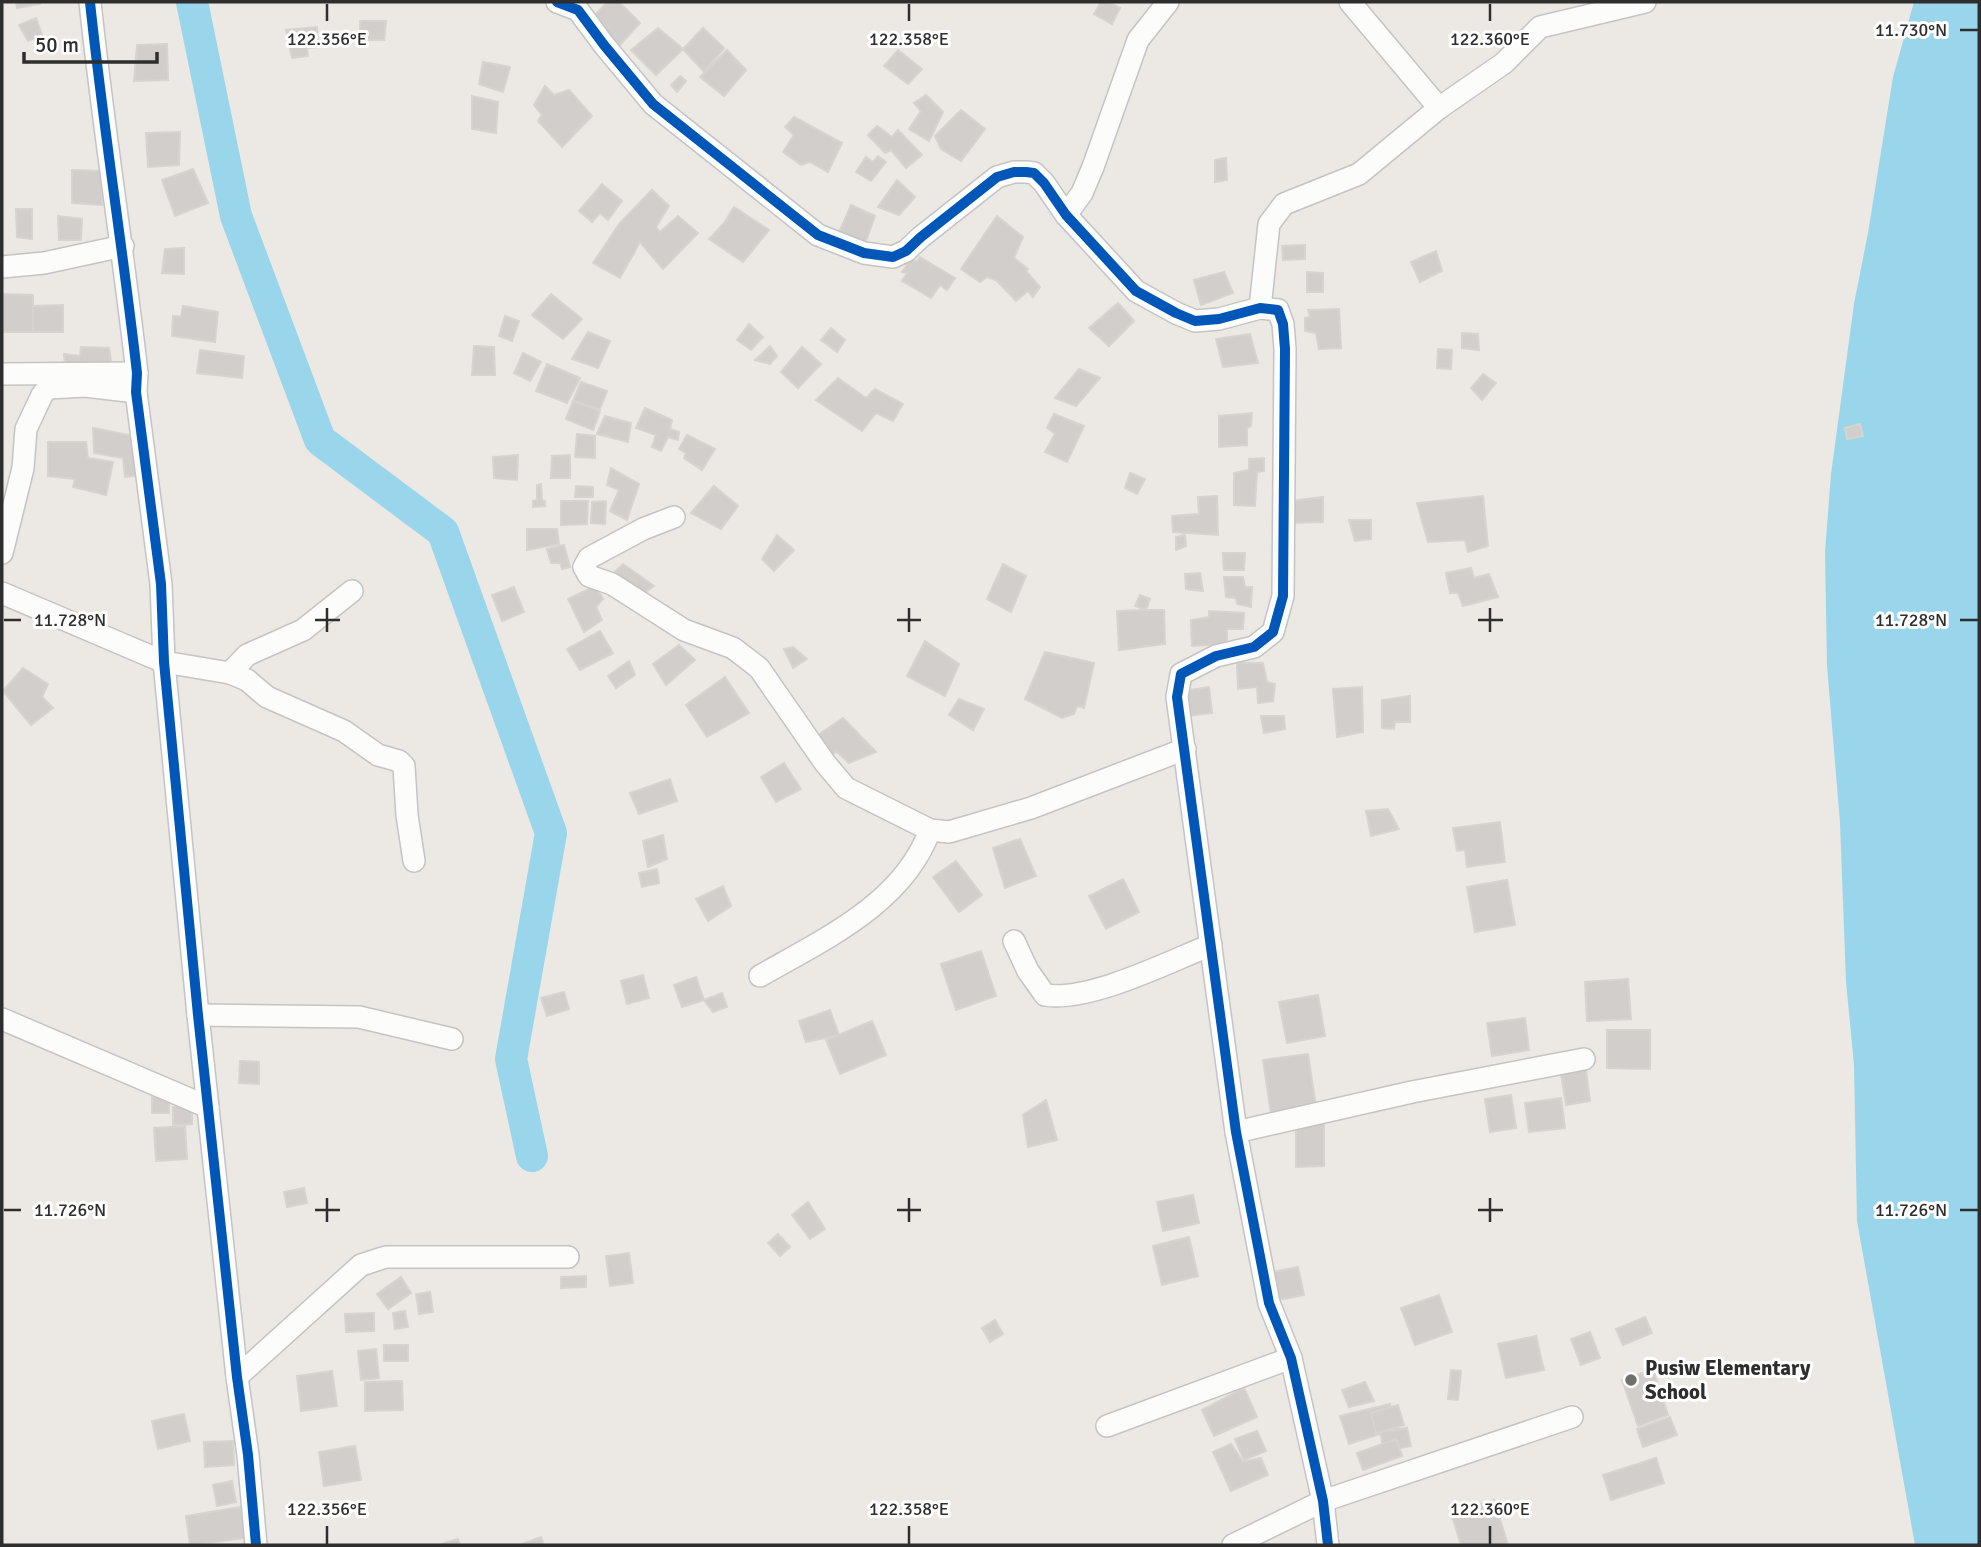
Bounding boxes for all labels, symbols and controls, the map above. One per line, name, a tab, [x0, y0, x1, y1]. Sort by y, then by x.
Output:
text: 11.730°N	[1875, 19, 1947, 41]
scale bar	[24, 21, 158, 65]
text: 122.356°E	[287, 28, 367, 50]
text: 122.358°E	[869, 28, 949, 50]
text: 122.360°E	[1450, 28, 1530, 50]
text: 50 m	[35, 32, 79, 58]
text: 11.728°N	[34, 609, 106, 631]
text: 11.728°N	[1875, 609, 1947, 631]
text: 11.726°N	[34, 1199, 106, 1221]
text: 11.726°N	[1875, 1199, 1947, 1221]
place label: Pusiw Elementary School	[1645, 1355, 1811, 1405]
marker: Pusiw Elementary School	[1623, 1372, 1639, 1388]
text: 122.356°E	[287, 1498, 367, 1520]
text: 122.358°E	[869, 1498, 949, 1520]
text: 122.360°E	[1450, 1498, 1530, 1520]

